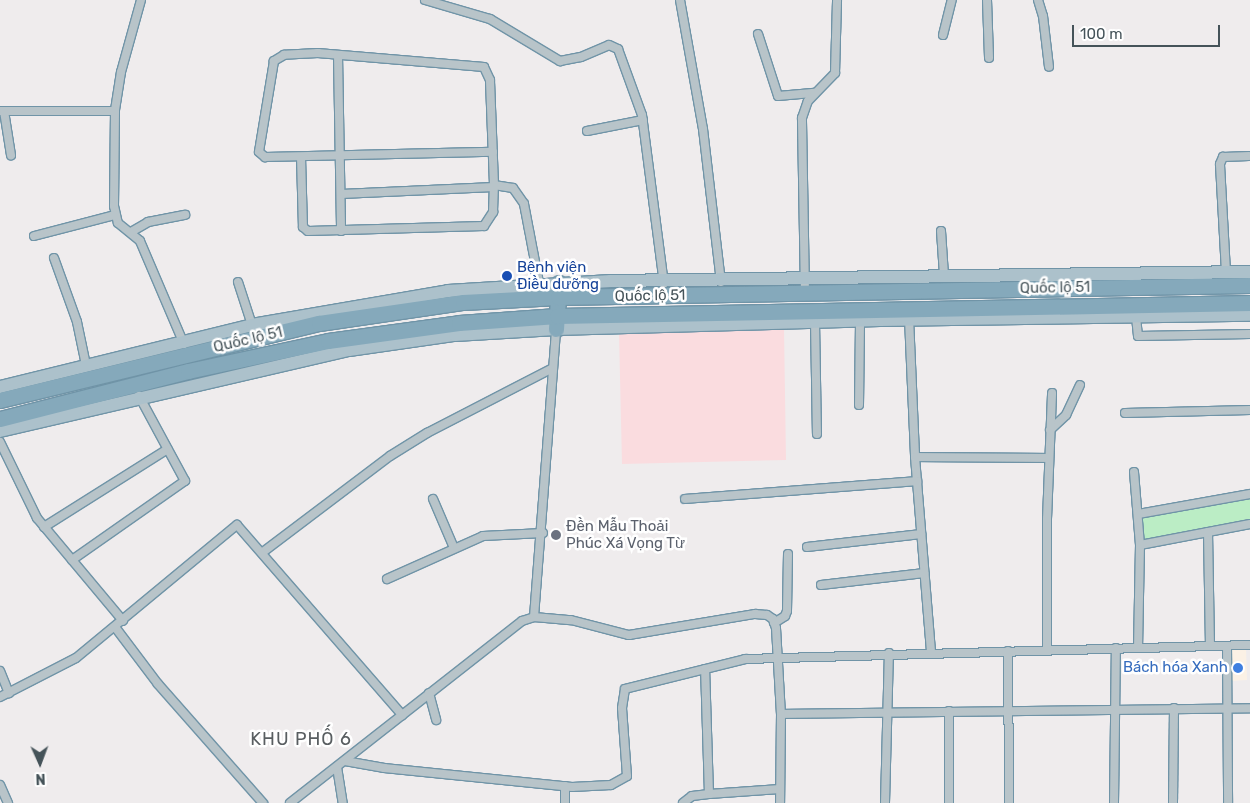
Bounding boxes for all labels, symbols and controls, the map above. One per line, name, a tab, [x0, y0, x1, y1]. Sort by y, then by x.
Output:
scale bar	[1075, 15, 1222, 47]
text: 100 m	[1080, 25, 1122, 43]
place label: Bệnh viện Điều dưỡng	[517, 258, 599, 293]
marker: Bệnh viện Điều dưỡng	[501, 270, 513, 282]
street label: Quốc lộ 51	[1020, 278, 1090, 298]
street label: Quốc lộ 51	[615, 286, 685, 306]
street label: Quốc lộ 51	[212, 323, 284, 357]
place label: Đền Mẫu Thoải Phúc Xá Vọng Từ	[566, 517, 686, 552]
marker: Đền Mẫu Thoải Phúc Xá Vọng Từ	[550, 529, 562, 541]
place label: Bách hóa Xanh	[1123, 659, 1228, 677]
marker: Bách hóa Xanh	[1232, 662, 1244, 674]
district label: KHU PHỐ 6	[249, 728, 353, 750]
north arrow	[15, 738, 65, 788]
text: N	[35, 770, 46, 787]

